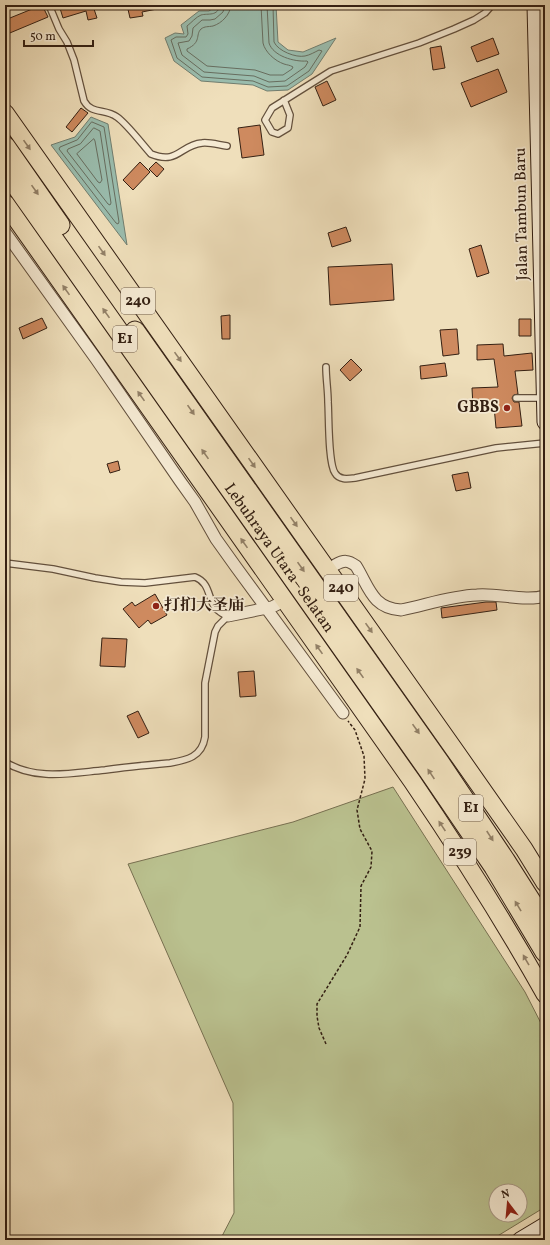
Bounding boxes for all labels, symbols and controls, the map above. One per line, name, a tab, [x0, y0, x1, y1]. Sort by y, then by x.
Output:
scale bar	[24, 22, 93, 48]
text: 50 m	[30, 29, 56, 45]
one-way arrow	[23, 139, 31, 150]
street label: Jalan Tambun Baru	[510, 147, 534, 281]
one-way arrow	[31, 184, 39, 195]
one-way arrow	[98, 246, 106, 256]
one-way arrow	[62, 285, 70, 295]
road number: 240	[121, 288, 155, 314]
one-way arrow	[102, 308, 110, 318]
road number: E1	[113, 326, 137, 352]
one-way arrow	[174, 352, 182, 362]
one-way arrow	[137, 391, 145, 401]
place label: GBBS	[457, 397, 499, 419]
marker: GBBS	[502, 403, 512, 413]
one-way arrow	[187, 405, 195, 416]
one-way arrow	[201, 448, 209, 459]
one-way arrow	[248, 458, 256, 468]
street label: Lebuhraya Utara–Selatan	[218, 479, 339, 637]
one-way arrow	[290, 517, 298, 527]
one-way arrow	[240, 538, 248, 549]
one-way arrow	[297, 561, 305, 572]
road number: 240	[324, 575, 358, 601]
place label: 打扪大圣庙	[164, 595, 244, 617]
marker: 打扪大圣庙	[151, 601, 161, 611]
one-way arrow	[365, 623, 373, 634]
one-way arrow	[315, 644, 323, 655]
one-way arrow	[356, 668, 364, 678]
one-way arrow	[412, 723, 420, 734]
one-way arrow	[427, 769, 435, 780]
road number: E1	[459, 795, 483, 821]
one-way arrow	[439, 820, 446, 832]
one-way arrow	[486, 830, 493, 841]
road number: 239	[444, 839, 476, 865]
one-way arrow	[514, 901, 522, 911]
one-way arrow	[522, 954, 529, 966]
north arrow	[488, 1183, 528, 1223]
text: N	[500, 1187, 512, 1203]

